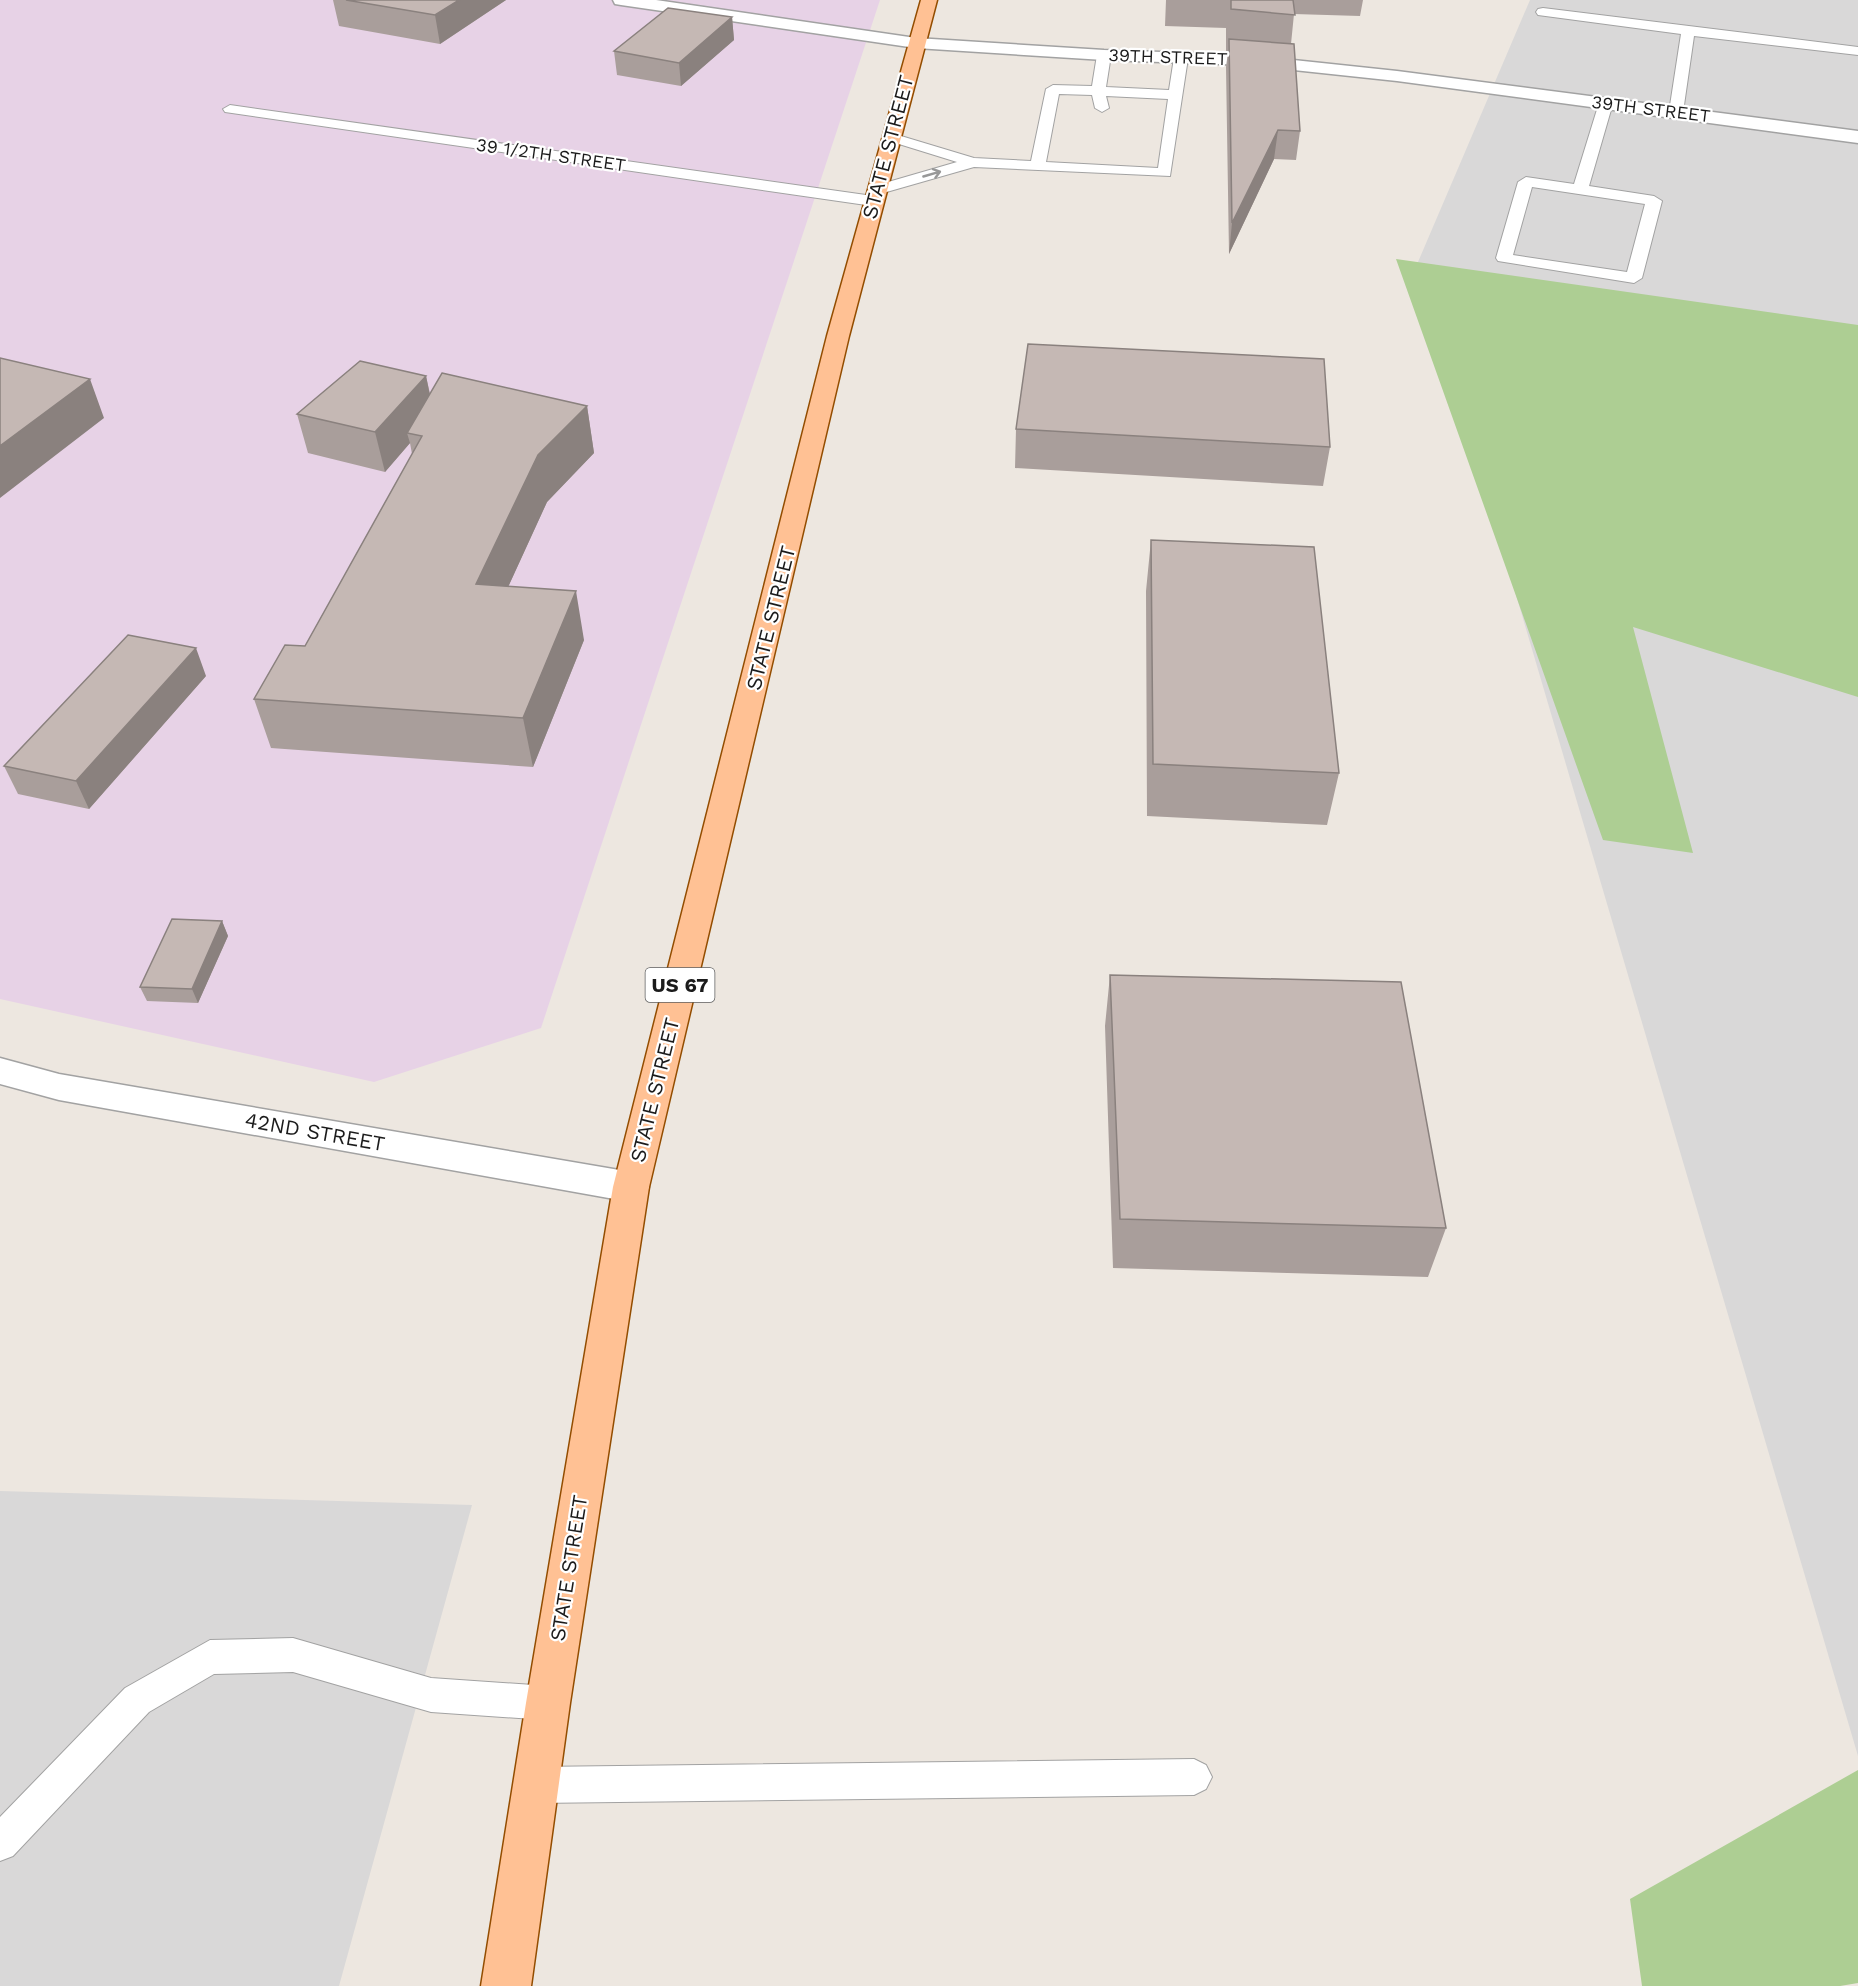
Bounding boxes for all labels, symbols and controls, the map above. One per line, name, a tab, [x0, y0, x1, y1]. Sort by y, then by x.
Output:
street label: 39TH STREET	[1108, 44, 1228, 69]
street label: STATE STREET	[856, 72, 919, 221]
street label: 39TH STREET	[1591, 91, 1712, 126]
street label: 39 1/2TH STREET	[475, 134, 627, 175]
one-way arrow	[922, 168, 941, 179]
street label: STATE STREET	[741, 543, 801, 693]
road number: US 67	[646, 968, 714, 1002]
street label: STATE STREET	[625, 1015, 685, 1165]
street label: 42ND STREET	[243, 1107, 387, 1156]
street label: STATE STREET	[545, 1493, 592, 1643]

